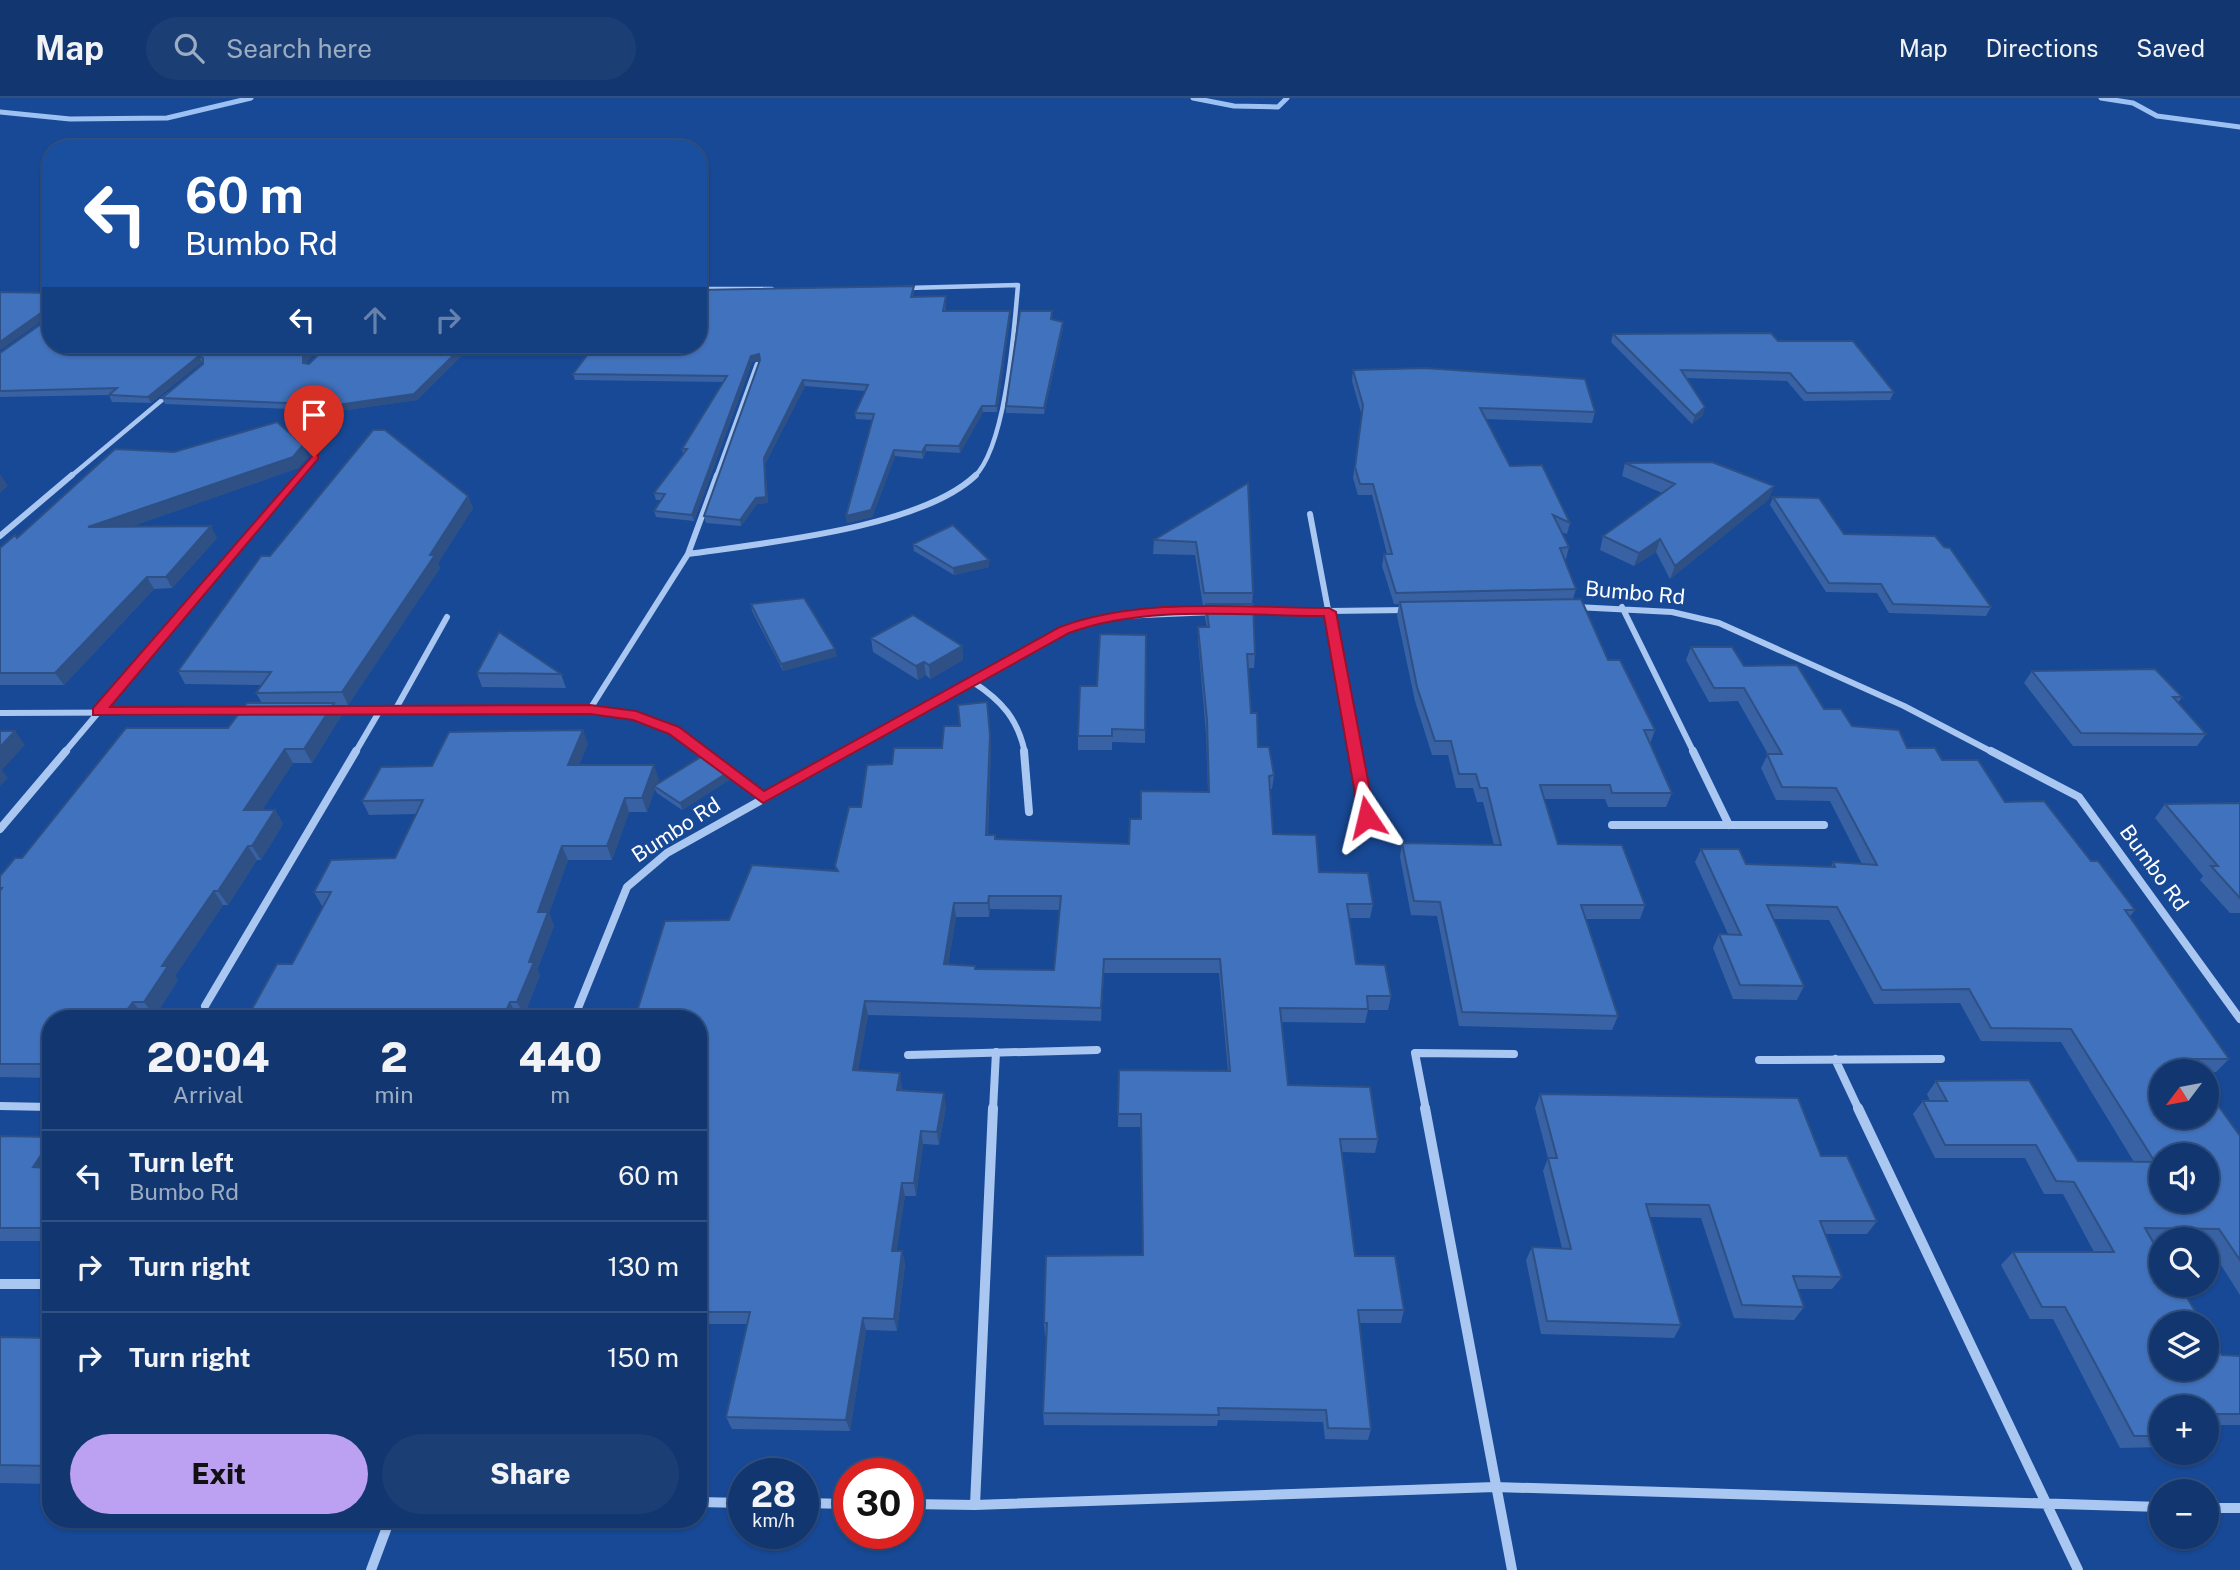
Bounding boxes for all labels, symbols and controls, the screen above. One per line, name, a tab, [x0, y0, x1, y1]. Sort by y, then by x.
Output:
search box	[146, 17, 636, 80]
text: Map	[35, 29, 104, 67]
icon: search	[170, 29, 208, 67]
text: Search here	[226, 33, 372, 64]
text: Map	[1899, 34, 1948, 62]
text: Directions	[1986, 34, 2098, 62]
text: Saved	[2136, 34, 2205, 62]
text: 60 m	[185, 166, 304, 224]
icon: left	[70, 168, 161, 259]
text: Bumbo Rd	[185, 225, 338, 262]
icon: left	[283, 301, 321, 339]
icon: ahead	[356, 301, 394, 339]
icon: right	[429, 301, 467, 339]
pin	[284, 385, 344, 457]
icon: arrive	[295, 396, 333, 434]
street label: Bumbo Rd	[1584, 576, 1686, 609]
position arrow	[1330, 780, 1404, 854]
street label: Bumbo Rd	[627, 792, 725, 867]
street label: Bumbo Rd	[2115, 820, 2194, 916]
text: 20:04	[147, 1032, 270, 1081]
text: 2	[380, 1032, 408, 1081]
text: 440	[518, 1032, 602, 1081]
north arrow	[2149, 1059, 2219, 1129]
map controls	[2149, 1059, 2219, 1549]
text: Arrival	[173, 1081, 244, 1108]
text: min	[374, 1081, 413, 1108]
text: m	[550, 1081, 570, 1108]
button: sound	[2149, 1143, 2219, 1213]
text: Turn left	[129, 1147, 234, 1178]
icon: left	[70, 1157, 108, 1195]
text: 60 m	[618, 1160, 679, 1191]
text: Bumbo Rd	[129, 1178, 239, 1205]
button: search	[2149, 1227, 2219, 1297]
icon: right	[70, 1248, 108, 1286]
text: Turn right	[129, 1251, 251, 1282]
text: 130 m	[607, 1251, 679, 1282]
button: layers	[2149, 1311, 2219, 1381]
icon: right	[70, 1339, 108, 1377]
text: Turn right	[129, 1342, 251, 1373]
text: 150 m	[607, 1342, 679, 1373]
button: +	[2149, 1395, 2219, 1465]
button: Exit	[70, 1434, 368, 1514]
button: Share	[382, 1434, 679, 1514]
speed limit sign: 30	[833, 1458, 924, 1549]
text: 28	[751, 1474, 796, 1515]
button: −	[2149, 1479, 2219, 1549]
text: km/h	[752, 1510, 795, 1531]

